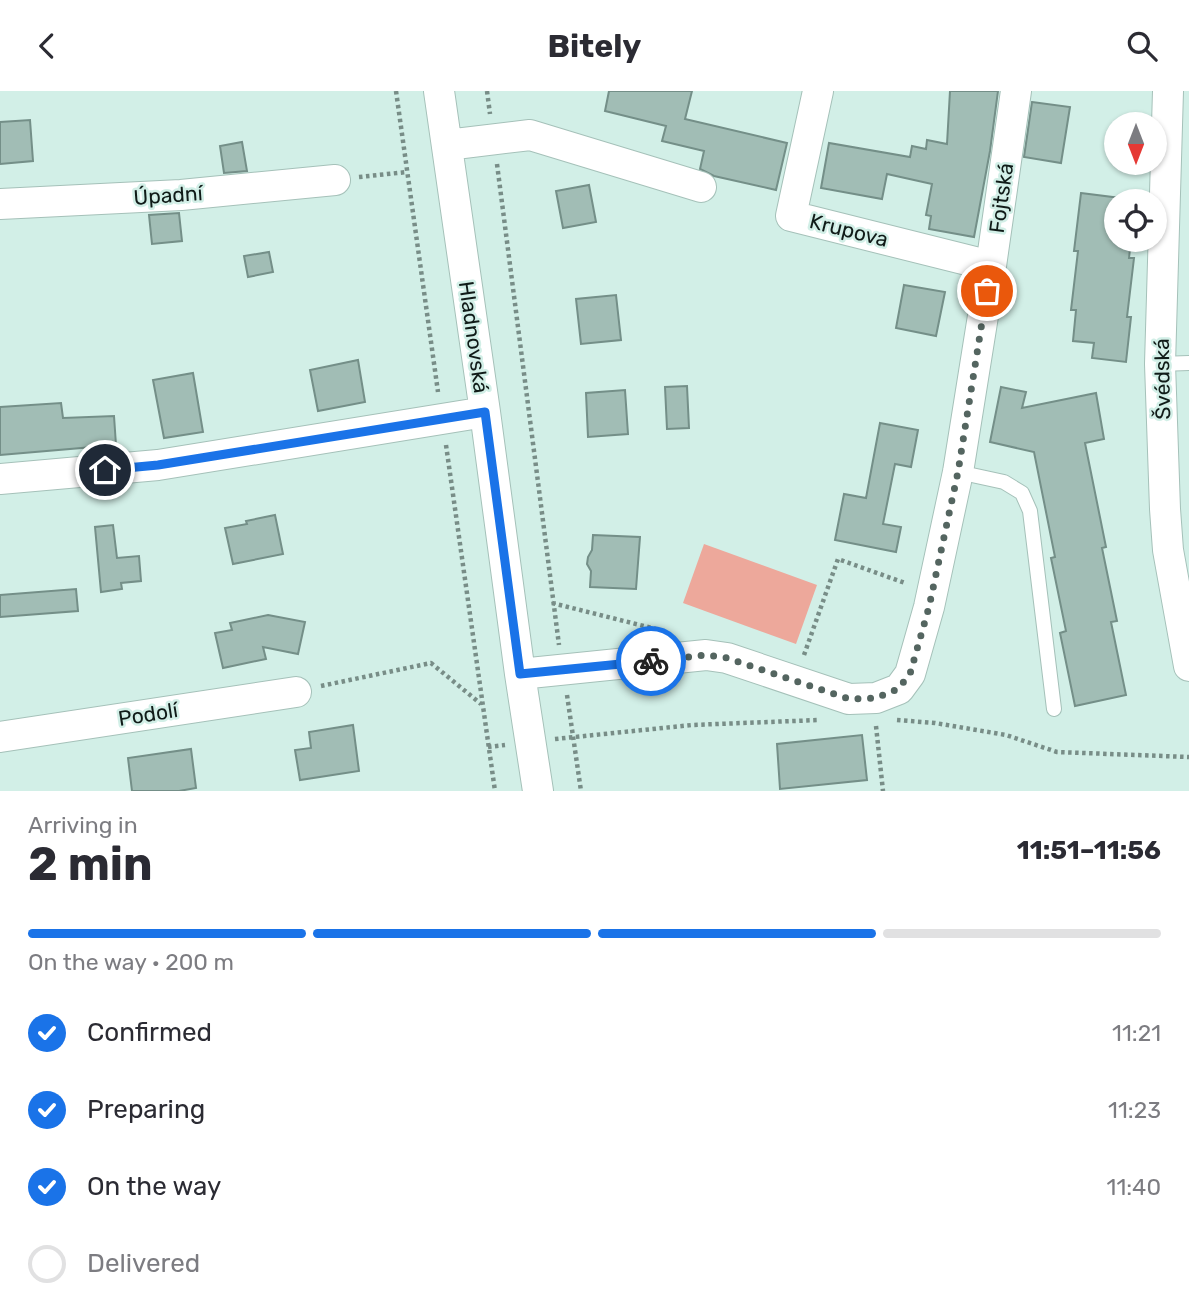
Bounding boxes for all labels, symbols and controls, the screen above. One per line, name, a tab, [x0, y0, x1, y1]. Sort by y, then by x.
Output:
icon: back	[28, 27, 66, 65]
text: Bitely	[548, 27, 641, 65]
icon: search	[1123, 27, 1161, 65]
north arrow	[1104, 112, 1167, 175]
map controls	[1104, 112, 1167, 252]
street label: Fojtská	[984, 161, 1018, 235]
street label: Úpadní	[133, 180, 204, 210]
button: locate	[1104, 189, 1167, 252]
street label: Krupova	[807, 208, 891, 252]
pin	[957, 261, 1017, 321]
icon: bag	[968, 272, 1006, 310]
street label: Hladnovská	[454, 279, 494, 395]
street label: Švédská	[1149, 338, 1175, 420]
pin	[75, 440, 135, 500]
icon: home	[86, 451, 124, 489]
courier	[616, 626, 686, 696]
icon: bike	[632, 642, 670, 680]
street label: Podolí	[116, 697, 181, 731]
text: Arriving in	[28, 811, 138, 839]
text: 11:51–11:56	[1017, 835, 1161, 866]
text: 2 min	[28, 837, 153, 892]
text: On the way · 200 m	[28, 948, 234, 976]
icon: check	[28, 1014, 66, 1052]
text: Confirmed	[87, 1017, 212, 1048]
text: 11:21	[1112, 1019, 1161, 1047]
icon: check	[28, 1091, 66, 1129]
text: Preparing	[87, 1094, 205, 1125]
text: 11:23	[1108, 1096, 1161, 1124]
icon: check	[28, 1168, 66, 1206]
text: On the way	[87, 1171, 221, 1202]
text: 11:40	[1107, 1173, 1161, 1201]
text: Delivered	[87, 1248, 200, 1279]

